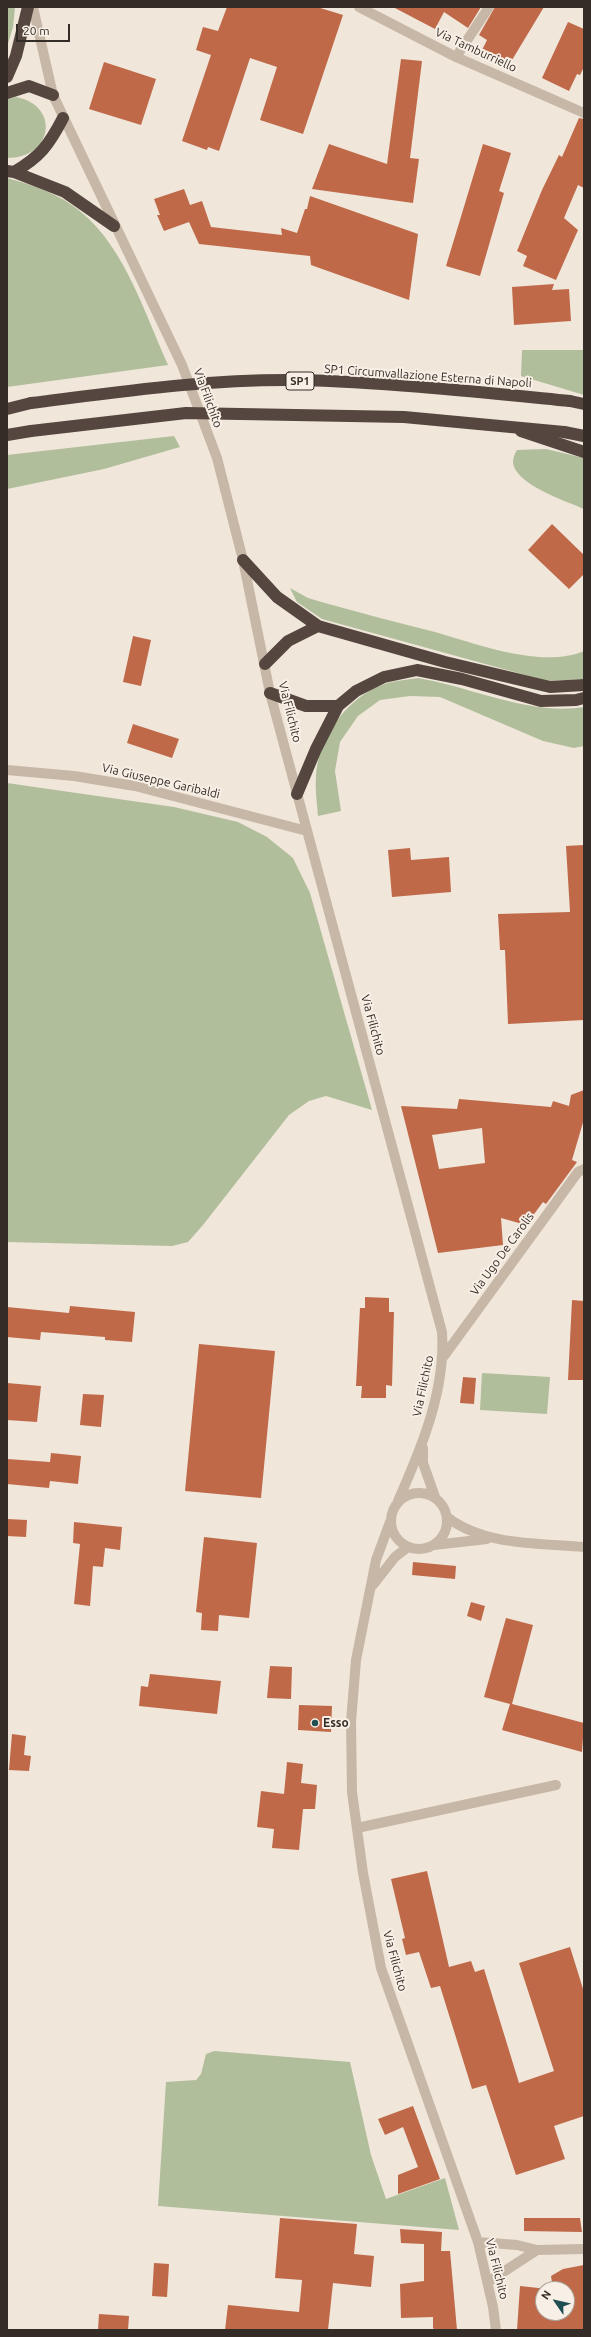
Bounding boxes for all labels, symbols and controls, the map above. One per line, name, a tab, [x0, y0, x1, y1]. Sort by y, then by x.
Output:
scale bar	[18, 16, 72, 42]
text: 20 m	[23, 24, 50, 37]
street label: Via Tamburriello	[433, 25, 519, 75]
street label: SP1 Circumvallazione Esterna di Napoli	[324, 362, 532, 390]
street label: Via Filichito	[191, 366, 225, 430]
road number: SP1	[286, 372, 314, 390]
street label: Via Filichito	[275, 680, 305, 744]
street label: Via Giuseppe Garibaldi	[101, 760, 221, 802]
street label: Via Filichito	[358, 993, 388, 1057]
street label: Via Ugo De Carolis	[467, 1210, 537, 1298]
street label: Via Filichito	[409, 1354, 437, 1418]
place label: Esso	[323, 1716, 349, 1730]
marker: Esso	[310, 1718, 320, 1728]
street label: Via Filichito	[380, 1929, 410, 1993]
street label: Via Filichito	[482, 2237, 512, 2301]
north arrow	[535, 2281, 575, 2321]
text: N	[539, 2288, 553, 2302]

